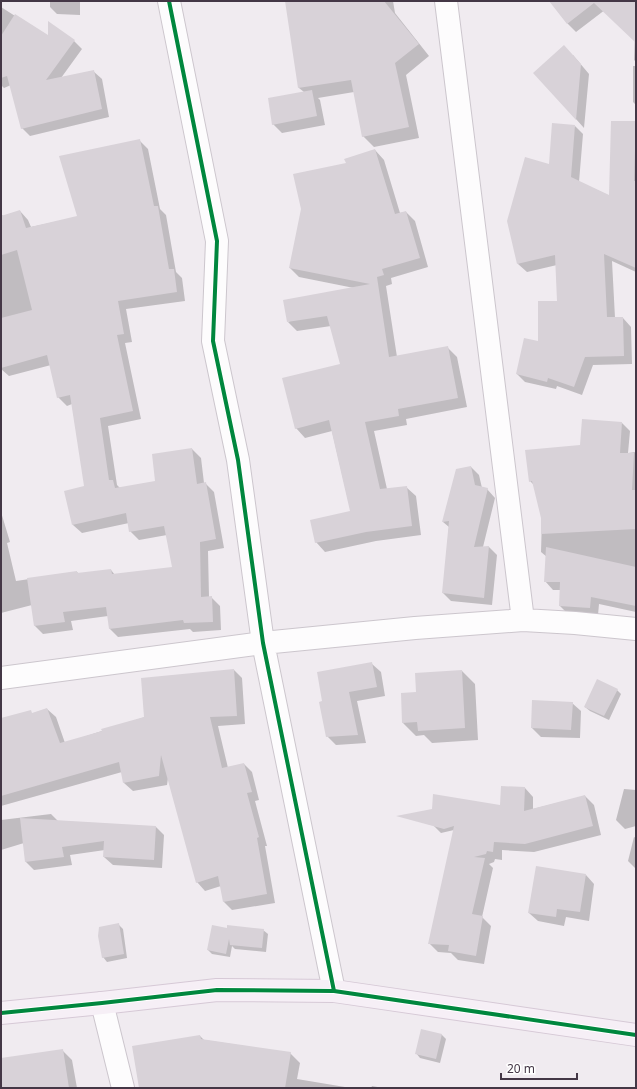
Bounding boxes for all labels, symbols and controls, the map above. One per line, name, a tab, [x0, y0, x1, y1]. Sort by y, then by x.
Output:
scale bar	[501, 1055, 577, 1081]
text: 20 m	[507, 1060, 535, 1077]

